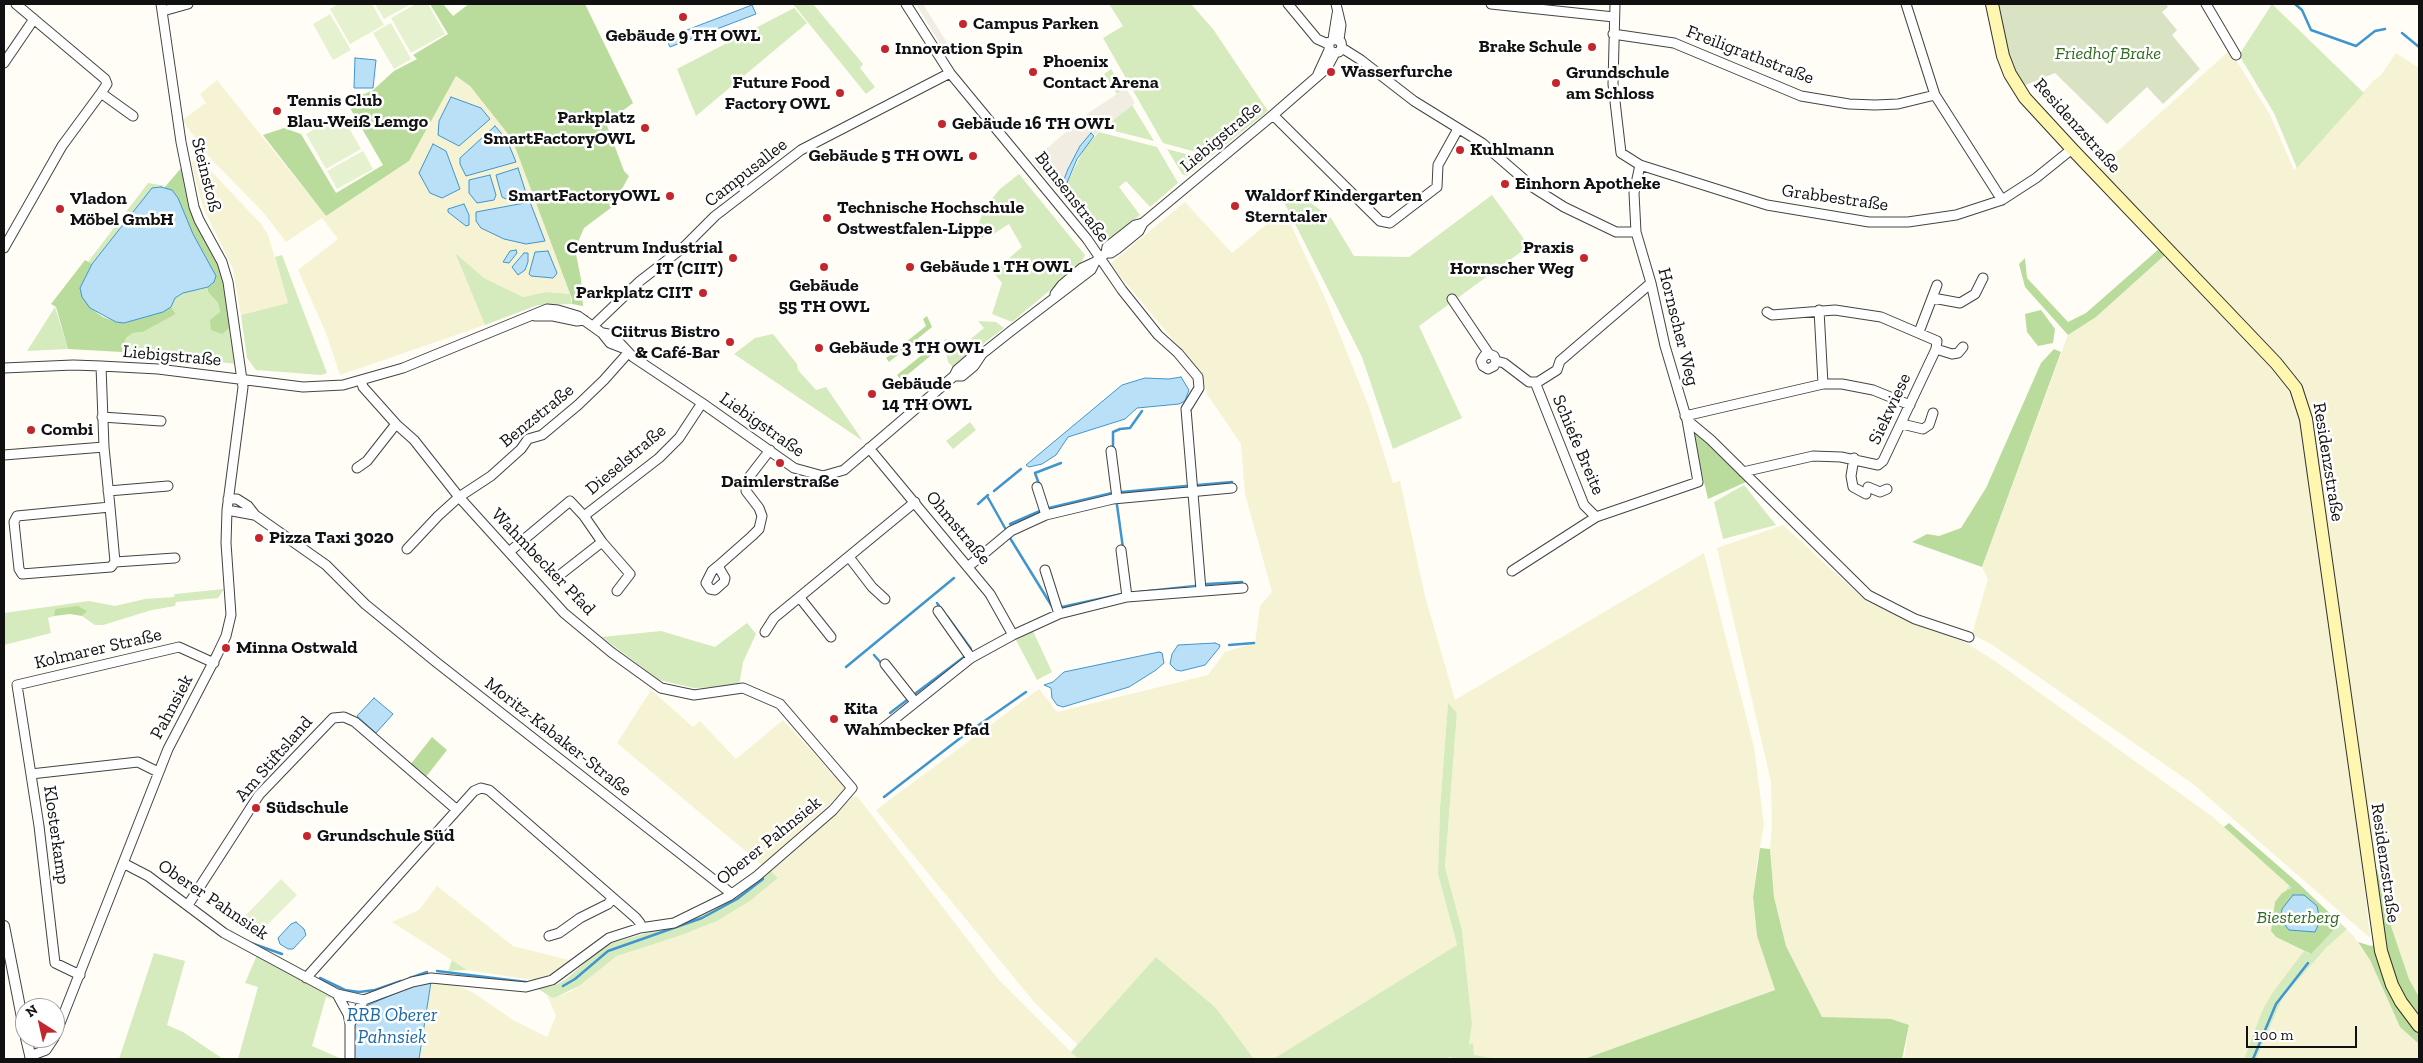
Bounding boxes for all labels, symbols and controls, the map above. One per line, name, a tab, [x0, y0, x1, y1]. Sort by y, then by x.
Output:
marker: Gebäude 9 TH OWL	[677, 11, 689, 23]
place label: Campus Parken	[973, 13, 1099, 35]
marker: Campus Parken	[957, 18, 969, 30]
street label: Freiligrathstraße	[1683, 21, 1817, 89]
place label: Gebäude 9 TH OWL	[606, 25, 760, 47]
place label: Brake Schule	[1479, 36, 1582, 58]
place label: Innovation Spin	[895, 38, 1023, 60]
marker: Brake Schule	[1586, 41, 1598, 53]
marker: Innovation Spin	[879, 43, 891, 55]
park label: Friedhof Brake	[2055, 43, 2161, 65]
place label: Phoenix Contact Arena	[1043, 51, 1159, 94]
place label: Wasserfurche	[1341, 61, 1452, 83]
place label: Grundschule am Schloss	[1566, 62, 1669, 104]
marker: Phoenix Contact Arena	[1027, 66, 1039, 78]
marker: Wasserfurche	[1325, 66, 1337, 78]
place label: Future Food Factory OWL	[725, 72, 830, 115]
street label: Residenzstraße	[2029, 74, 2125, 178]
marker: Grundschule am Schloss	[1550, 77, 1562, 89]
marker: Future Food Factory OWL	[834, 87, 846, 99]
place label: Tennis Club Blau-Weiß Lemgo	[287, 90, 428, 132]
street label: Liebigstraße	[1176, 97, 1266, 177]
marker: Tennis Club Blau-Weiß Lemgo	[271, 105, 283, 117]
place label: Parkplatz SmartFactoryOWL	[483, 107, 635, 150]
place label: Gebäude 16 TH OWL	[952, 113, 1114, 135]
marker: Gebäude 16 TH OWL	[936, 118, 948, 130]
marker: Parkplatz SmartFactoryOWL	[639, 122, 651, 134]
street label: Campusallee	[700, 134, 792, 212]
street label: Steinstoß	[186, 136, 226, 214]
place label: Kuhlmann	[1470, 139, 1554, 161]
marker: Kuhlmann	[1454, 144, 1466, 156]
place label: Gebäude 5 TH OWL	[808, 145, 963, 167]
street label: Bunsenstraße	[1030, 147, 1114, 247]
marker: Gebäude 5 TH OWL	[967, 150, 979, 162]
place label: Einhorn Apotheke	[1515, 173, 1660, 195]
marker: Einhorn Apotheke	[1499, 178, 1511, 190]
street label: Grabbestraße	[1780, 180, 1890, 216]
place label: SmartFactoryOWL	[508, 185, 660, 207]
place label: Waldorf Kindergarten Sterntaler	[1245, 185, 1422, 228]
place label: Vladon Möbel GmbH	[70, 188, 174, 230]
marker: SmartFactoryOWL	[664, 190, 676, 202]
place label: Technische Hochschule Ostwestfalen-Lippe	[837, 197, 1024, 240]
marker: Waldorf Kindergarten Sterntaler	[1229, 200, 1241, 212]
marker: Vladon Möbel GmbH	[54, 203, 66, 215]
marker: Technische Hochschule Ostwestfalen-Lippe	[821, 212, 833, 224]
place label: Centrum Industrial IT (CIIT)	[567, 237, 723, 280]
place label: Praxis Hornscher Weg	[1450, 237, 1574, 280]
marker: Centrum Industrial IT (CIIT)	[727, 252, 739, 264]
marker: Praxis Hornscher Weg	[1578, 252, 1590, 264]
place label: Gebäude 1 TH OWL	[920, 256, 1072, 278]
marker: Gebäude 55 TH OWL	[818, 261, 830, 273]
marker: Gebäude 1 TH OWL	[904, 261, 916, 273]
street label: Hornscher Weg	[1653, 266, 1703, 388]
place label: Gebäude 55 TH OWL	[778, 275, 870, 318]
place label: Parkplatz CIIT	[576, 282, 693, 304]
marker: Parkplatz CIIT	[697, 287, 709, 299]
place label: Ciitrus Bistro & Café-Bar	[611, 321, 720, 364]
marker: Ciitrus Bistro & Café-Bar	[724, 336, 736, 348]
place label: Gebäude 3 TH OWL	[829, 337, 984, 359]
street label: Liebigstraße	[122, 341, 222, 371]
marker: Gebäude 3 TH OWL	[813, 342, 825, 354]
street label: Siekwiese	[1864, 370, 1916, 448]
place label: Gebäude 14 TH OWL	[882, 373, 972, 416]
street label: Benzstraße	[496, 380, 578, 452]
street label: Liebigstraße	[715, 388, 809, 462]
marker: Gebäude 14 TH OWL	[866, 388, 878, 400]
street label: Schiefe Breite	[1547, 392, 1609, 498]
street label: Residenzstraße	[2308, 401, 2348, 523]
place label: Combi	[41, 419, 93, 441]
street label: Dieselstraße	[581, 420, 671, 500]
marker: Combi	[25, 424, 37, 436]
marker: Daimlerstraße	[774, 457, 786, 469]
place label: Daimlerstraße	[721, 471, 839, 493]
street label: Ohmstraße	[921, 487, 995, 569]
street label: Wahmbecker Pfad	[486, 504, 600, 620]
place label: Pizza Taxi 3020	[269, 527, 394, 549]
marker: Pizza Taxi 3020	[253, 532, 265, 544]
street label: Kolmarer Straße	[32, 624, 164, 674]
place label: Minna Ostwald	[236, 637, 358, 659]
marker: Minna Ostwald	[220, 642, 232, 654]
street label: Pahnsiek	[146, 671, 198, 743]
street label: Moritz-Kabaker-Straße	[480, 673, 636, 801]
place label: Kita Wahmbecker Pfad	[844, 698, 989, 741]
street label: Am Stiftsland	[231, 712, 317, 806]
marker: Kita Wahmbecker Pfad	[828, 713, 840, 725]
street label: Klosterkamp	[38, 784, 74, 886]
street label: Oberer Pahnsiek	[712, 792, 826, 890]
place label: Südschule	[266, 797, 348, 819]
marker: Südschule	[250, 802, 262, 814]
street label: Residenzstraße	[2366, 802, 2404, 924]
place label: Grundschule Süd	[317, 825, 454, 847]
marker: Grundschule Süd	[301, 830, 313, 842]
street label: Oberer Pahnsiek	[154, 855, 272, 945]
park label: Biesterberg	[2257, 907, 2339, 929]
north arrow	[15, 998, 65, 1048]
text: N	[22, 1001, 41, 1021]
water label: RRB Oberer Pahnsiek	[347, 1005, 437, 1049]
scale bar	[2248, 1016, 2359, 1048]
text: 100 m	[2254, 1026, 2293, 1044]

